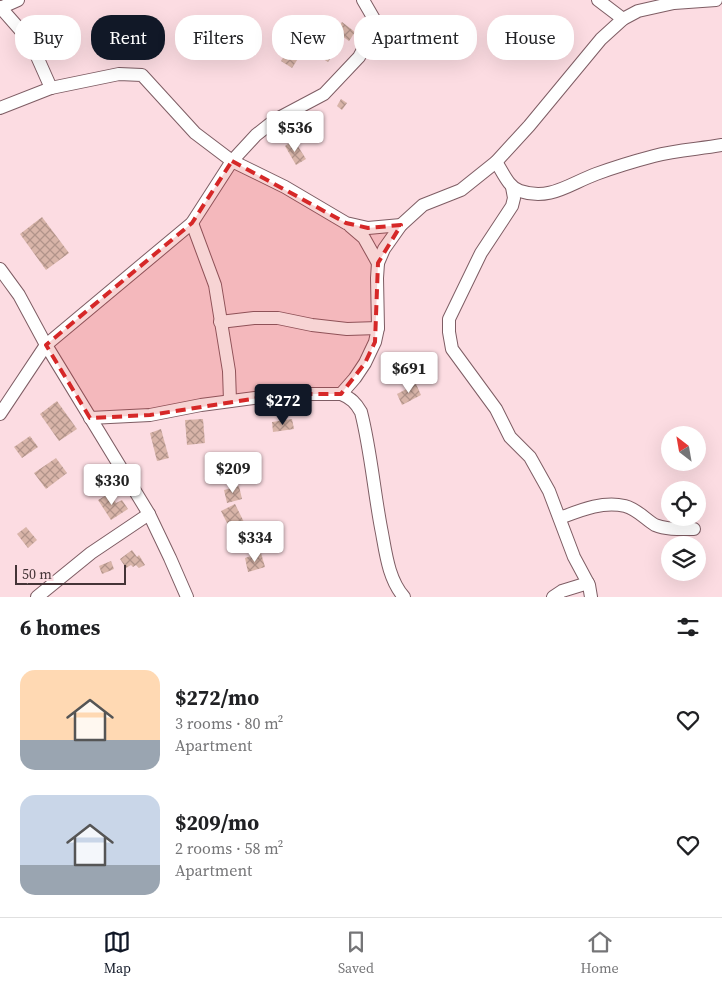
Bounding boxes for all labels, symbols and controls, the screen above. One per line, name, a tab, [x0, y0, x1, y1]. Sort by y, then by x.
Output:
chip: Buy	[15, 15, 81, 60]
chip: Rent	[91, 15, 165, 60]
chip: Filters	[175, 15, 262, 60]
chip: New	[272, 15, 344, 60]
chip: Apartment	[354, 15, 477, 60]
chip: House	[487, 15, 574, 60]
pin: $536	[265, 110, 325, 153]
text: $536	[278, 116, 312, 138]
pin: $691	[379, 352, 439, 394]
text: $691	[392, 357, 426, 379]
pin: $272	[253, 384, 313, 426]
text: $272	[266, 389, 300, 411]
north arrow	[661, 426, 706, 471]
map controls	[661, 426, 706, 581]
pin: $209	[203, 452, 263, 494]
text: $209	[216, 457, 250, 479]
pin: $330	[82, 464, 142, 506]
text: $330	[95, 469, 129, 491]
button: locate	[661, 481, 706, 526]
pin: $334	[225, 520, 285, 563]
text: $334	[238, 526, 272, 548]
button: layers	[661, 536, 706, 581]
scale bar	[15, 562, 126, 585]
text: 50 m	[22, 564, 52, 584]
text: 6 homes	[20, 613, 100, 642]
icon: filters	[674, 613, 702, 641]
text: $272/mo	[175, 683, 259, 712]
icon: home	[60, 690, 120, 750]
icon: heart	[674, 706, 702, 734]
text: 3 rooms · 80 m²	[175, 712, 283, 734]
text: Apartment	[175, 734, 252, 756]
text: $209/mo	[175, 808, 259, 837]
icon: home	[60, 815, 120, 875]
icon: heart	[674, 831, 702, 859]
text: 2 rooms · 58 m²	[175, 837, 283, 859]
text: Apartment	[175, 859, 252, 881]
tab: Map	[103, 928, 131, 978]
tab: Saved	[338, 928, 374, 978]
tab: Home	[580, 928, 619, 978]

